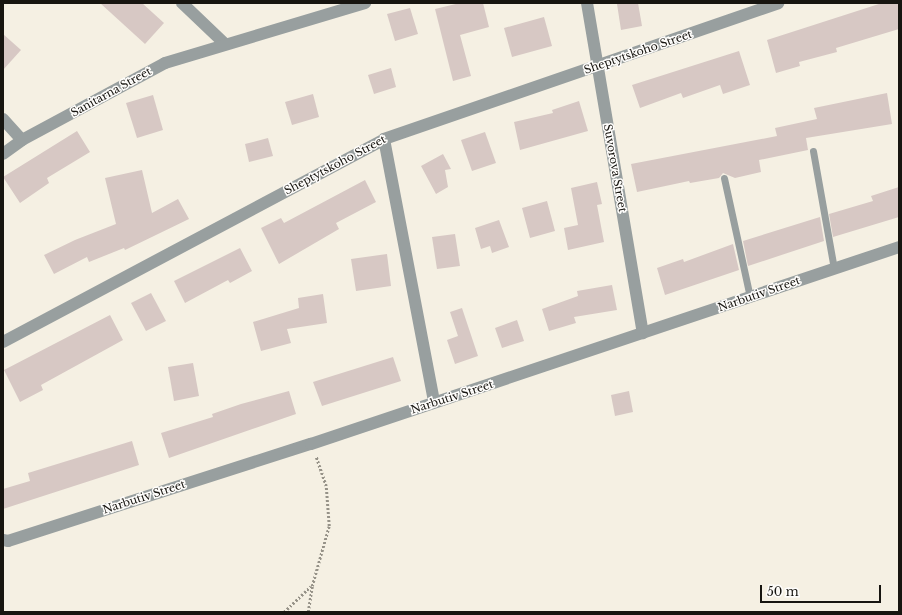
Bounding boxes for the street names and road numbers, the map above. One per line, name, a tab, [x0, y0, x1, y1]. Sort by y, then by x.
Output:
street label: Sheptytskoho Street	[582, 27, 694, 77]
street label: Sanitarna Street	[68, 64, 154, 120]
street label: Suvorova Street	[601, 123, 629, 213]
street label: Sheptytskoho Street	[282, 133, 388, 197]
street label: Narbutiv Street	[716, 274, 802, 314]
street label: Narbutiv Street	[409, 377, 495, 417]
street label: Narbutiv Street	[101, 477, 187, 517]

